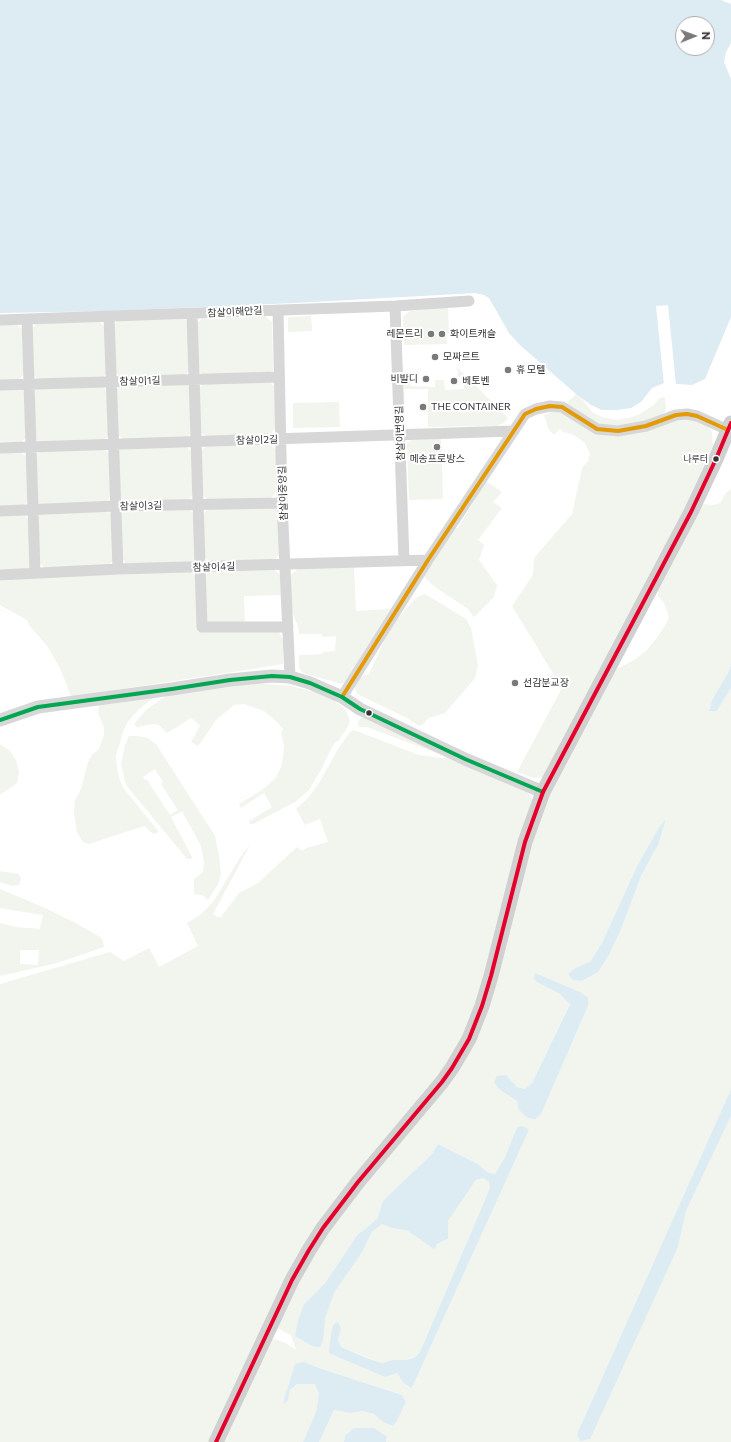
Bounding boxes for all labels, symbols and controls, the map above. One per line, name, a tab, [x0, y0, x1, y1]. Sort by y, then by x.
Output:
north arrow	[675, 16, 715, 56]
text: N	[700, 32, 713, 40]
street label: 참살이해안길	[207, 305, 263, 319]
place label: 레몬트리	[386, 328, 423, 340]
place label: 화이트캐슬	[450, 328, 496, 340]
marker: 레몬트리	[426, 329, 436, 339]
marker: 화이트캐슬	[437, 329, 447, 339]
place label: 모짜르트	[443, 351, 480, 363]
marker: 모짜르트	[430, 352, 440, 362]
place label: 휴 모텔	[516, 364, 546, 376]
marker: 휴 모텔	[503, 365, 513, 375]
place label: 비발디	[390, 373, 418, 385]
street label: 참살이1길	[119, 374, 161, 388]
marker: 비발디	[421, 374, 431, 384]
place label: 베토벤	[462, 375, 490, 387]
marker: 베토벤	[449, 376, 459, 386]
place label: THE CONTAINER	[431, 401, 511, 413]
marker: THE CONTAINER	[418, 402, 428, 412]
street label: 참살이번영길	[393, 405, 407, 461]
street label: 참살이2길	[236, 433, 278, 447]
marker: 메송프로방스	[432, 442, 442, 452]
place label: 메송프로방스	[409, 453, 465, 465]
place label: 나루터	[683, 454, 708, 464]
marker: 나루터	[711, 454, 721, 464]
street label: 참살이중앙길	[276, 465, 290, 521]
street label: 참살이3길	[120, 500, 162, 512]
street label: 참살이4길	[192, 560, 236, 574]
place label: 선감분교장	[523, 677, 569, 689]
marker: 선감분교장	[510, 678, 520, 688]
unlabelled marker	[364, 708, 374, 718]

